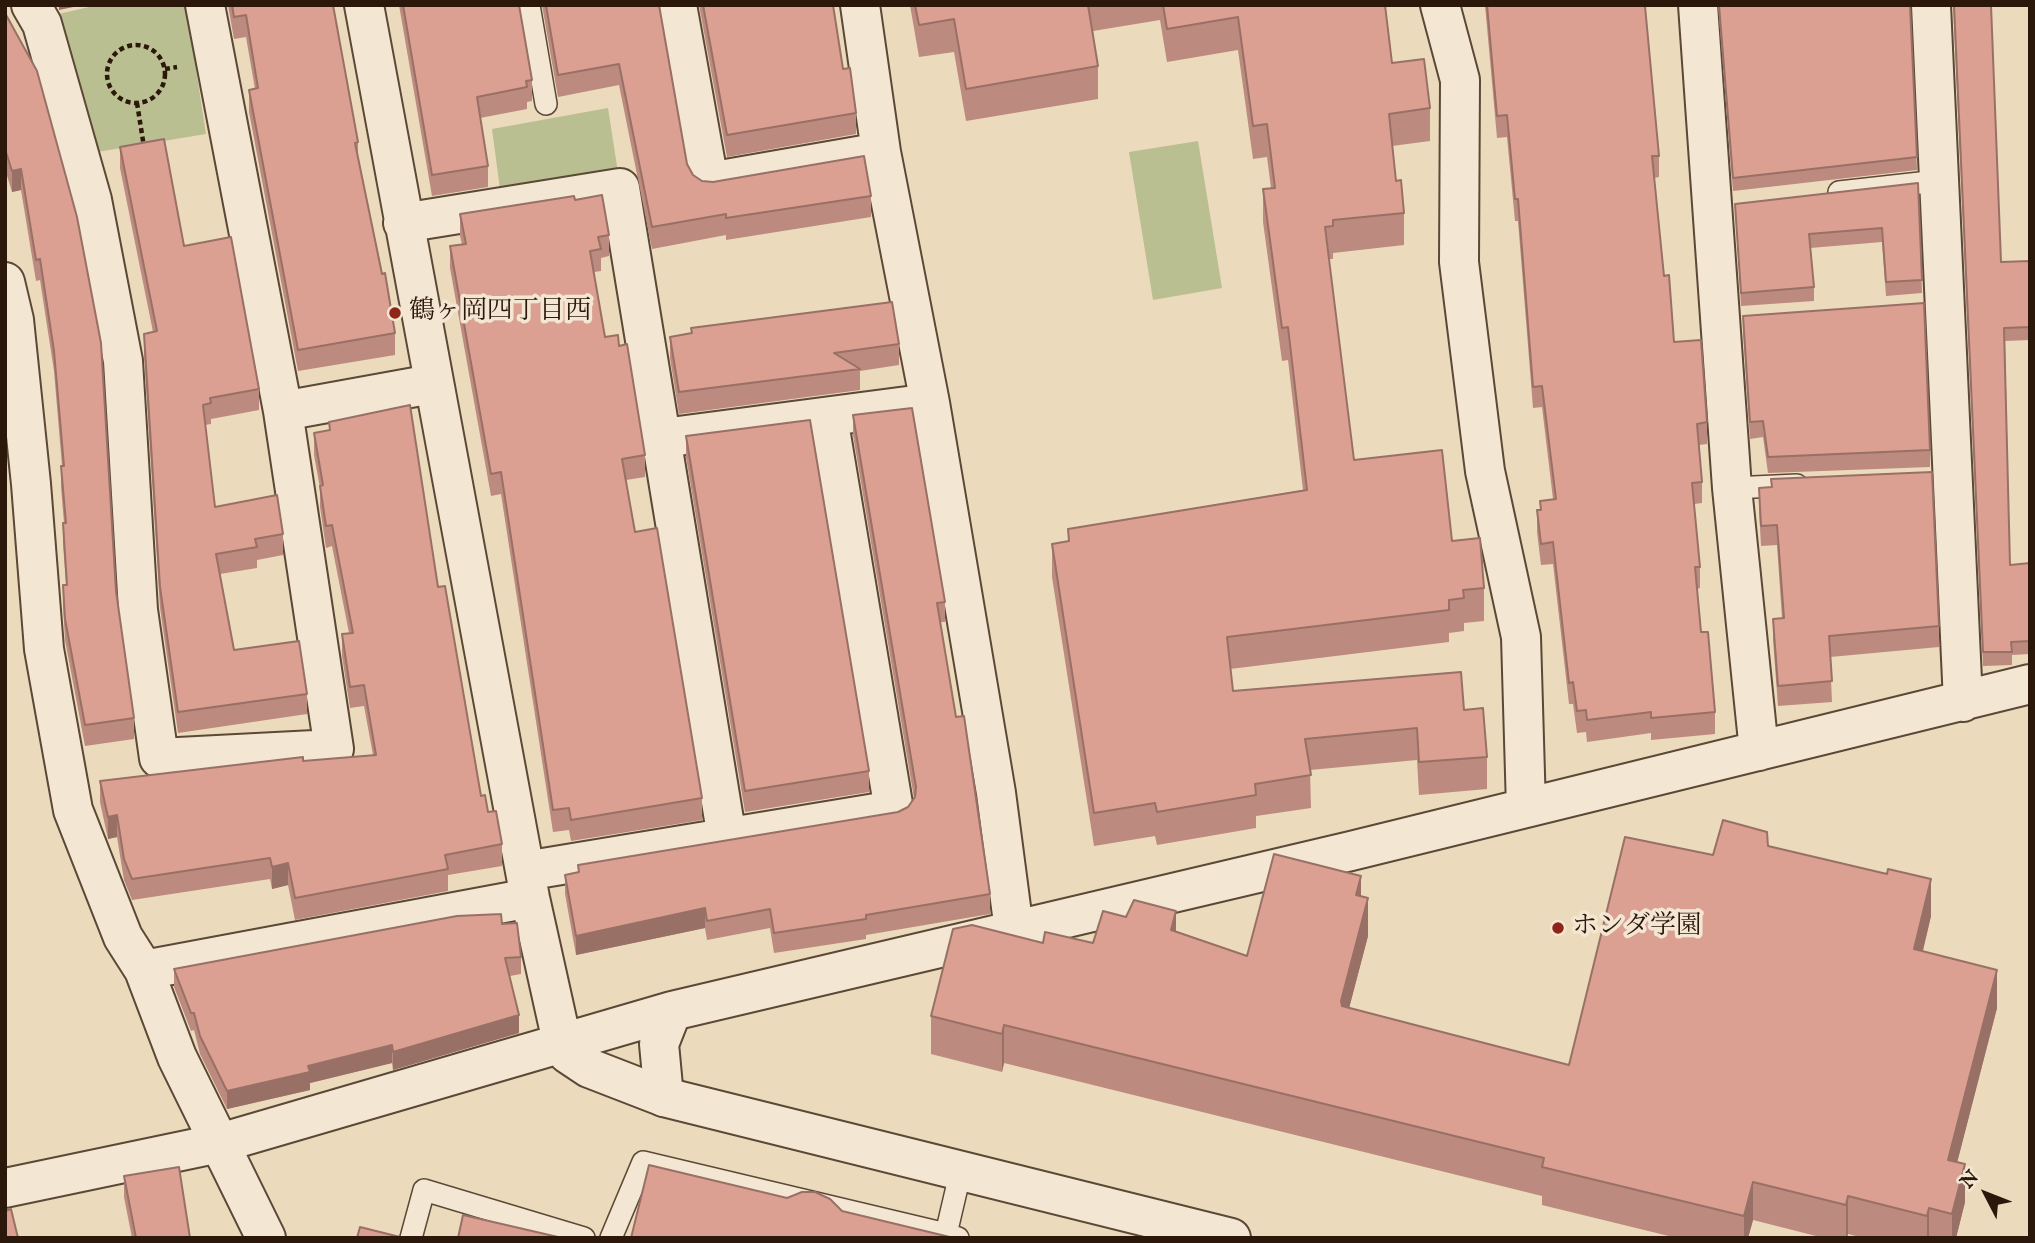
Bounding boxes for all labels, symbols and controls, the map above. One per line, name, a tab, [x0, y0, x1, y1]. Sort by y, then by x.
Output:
place label: 鶴ヶ岡四丁目西	[409, 297, 591, 329]
marker: 鶴ヶ岡四丁目西	[387, 305, 403, 321]
place label: ホンダ学園	[1572, 912, 1702, 944]
marker: ホンダ学園	[1550, 920, 1566, 936]
north arrow	[1951, 1159, 2021, 1229]
text: N	[1956, 1166, 1985, 1194]

